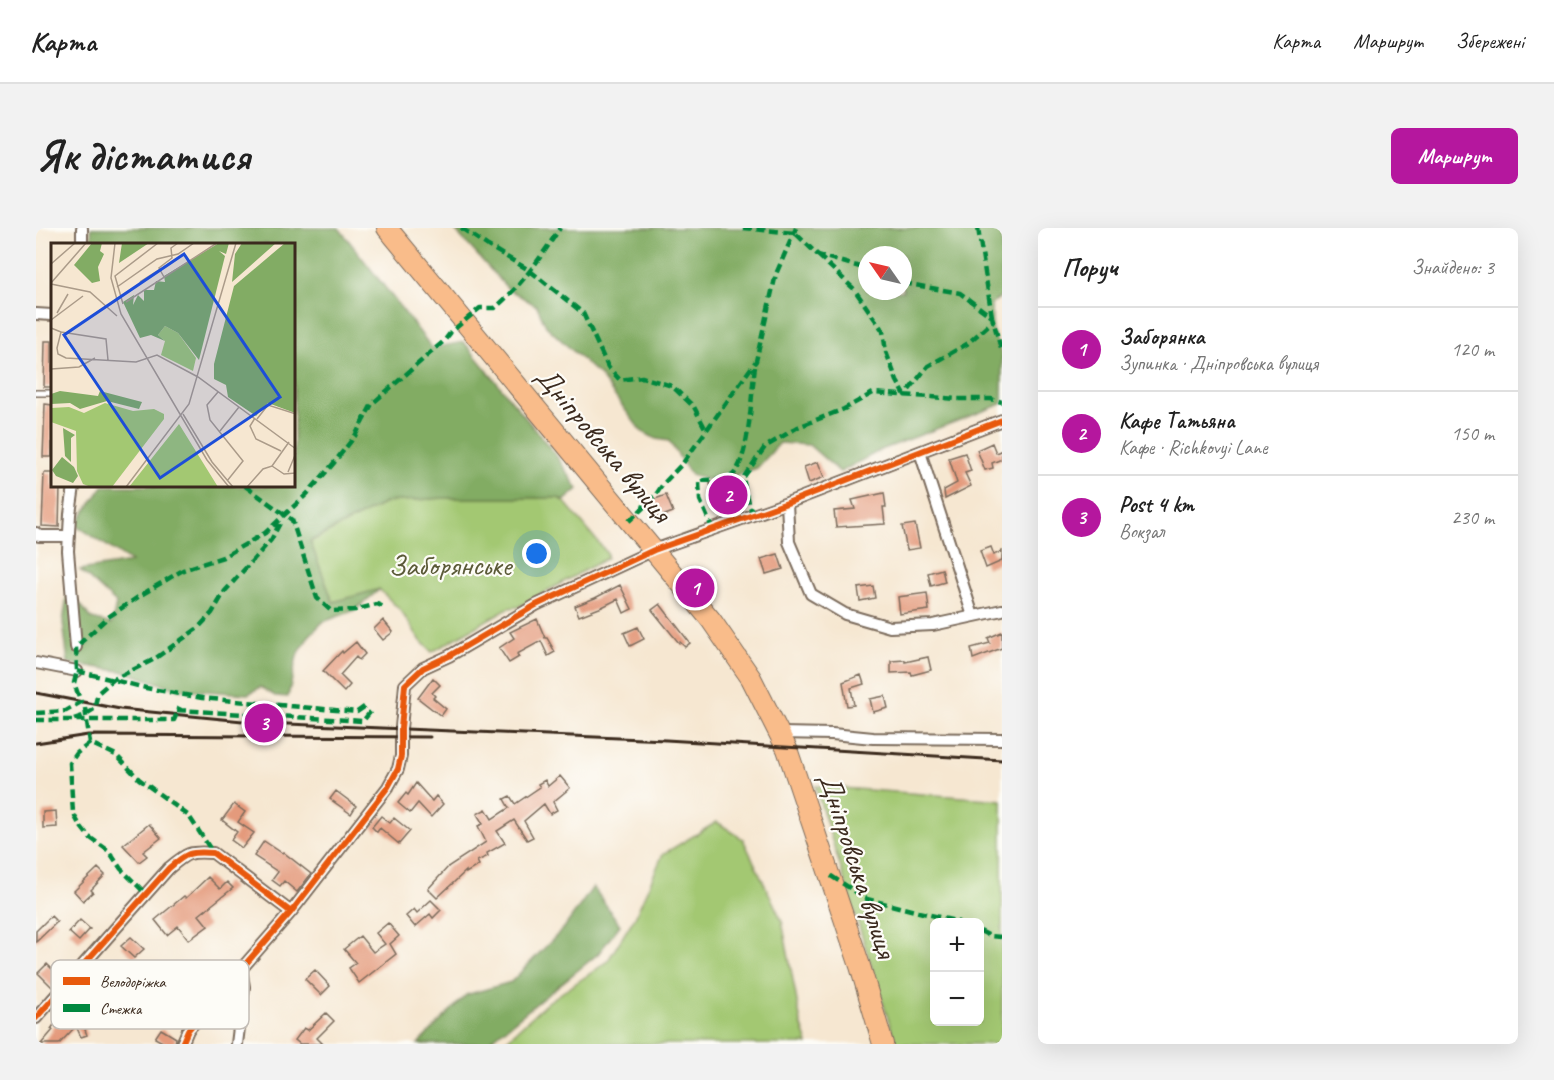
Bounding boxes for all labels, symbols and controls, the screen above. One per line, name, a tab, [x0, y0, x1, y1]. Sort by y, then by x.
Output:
text: Карта	[30, 24, 97, 59]
text: Карта	[1272, 28, 1320, 54]
text: Маршрут	[1353, 28, 1423, 54]
text: Збережені	[1456, 28, 1524, 54]
button: Маршрут	[1391, 128, 1518, 184]
text: Як дістатися	[36, 130, 250, 183]
inset map	[51, 243, 296, 488]
north arrow	[858, 246, 912, 300]
text: Поруч	[1062, 251, 1118, 284]
text: Знайдено: 3	[1412, 255, 1494, 280]
text: Заборянка	[1119, 323, 1204, 351]
text: 1	[1077, 337, 1086, 362]
text: 120 m	[1451, 337, 1494, 362]
text: Зупинка · Дніпровська вулиця	[1119, 351, 1318, 376]
street label: Дніпровська вулиця	[528, 358, 682, 532]
text: Кафе Татьяна	[1119, 407, 1235, 435]
text: 2	[1077, 421, 1086, 446]
text: 150 m	[1451, 421, 1494, 446]
text: Кафе · Richkovyi Lane	[1119, 435, 1267, 460]
pin: 2	[708, 472, 748, 518]
text: Post 4 km	[1119, 491, 1194, 519]
text: 3	[1077, 505, 1086, 530]
text: 230 m	[1451, 505, 1494, 530]
text: Вокзал	[1119, 519, 1164, 544]
your location	[522, 539, 551, 568]
park label: Заборянське	[389, 546, 514, 584]
pin: 1	[676, 566, 714, 610]
pin: 3	[244, 700, 284, 746]
street label: Дніпровська вулиця	[810, 768, 907, 965]
map controls	[930, 918, 984, 1026]
button: +	[930, 918, 984, 972]
legend	[51, 960, 249, 1029]
text: Велодоріжка	[100, 972, 167, 992]
button: −	[930, 972, 984, 1026]
text: Стежка	[100, 999, 143, 1019]

